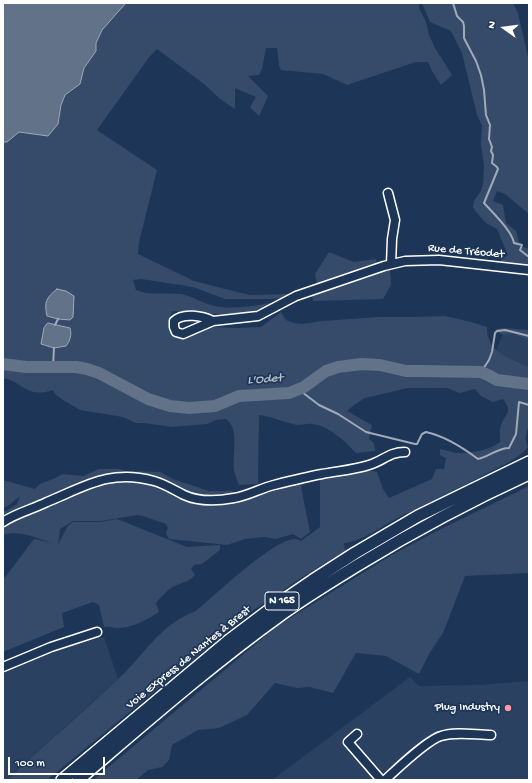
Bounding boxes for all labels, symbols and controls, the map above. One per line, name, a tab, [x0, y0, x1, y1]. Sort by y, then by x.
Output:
north arrow	[484, 8, 524, 48]
text: N	[486, 20, 499, 30]
street label: Rue de Tréodet	[427, 241, 505, 263]
water label: L'Odet	[247, 371, 283, 389]
road number: N 165	[265, 592, 299, 610]
street label: Voie Express de Nantes à Brest	[124, 603, 254, 713]
place label: Plug Industry	[435, 701, 500, 715]
marker: Plug Industry	[503, 703, 513, 713]
scale bar	[10, 749, 107, 775]
text: 100 m	[15, 757, 45, 771]

